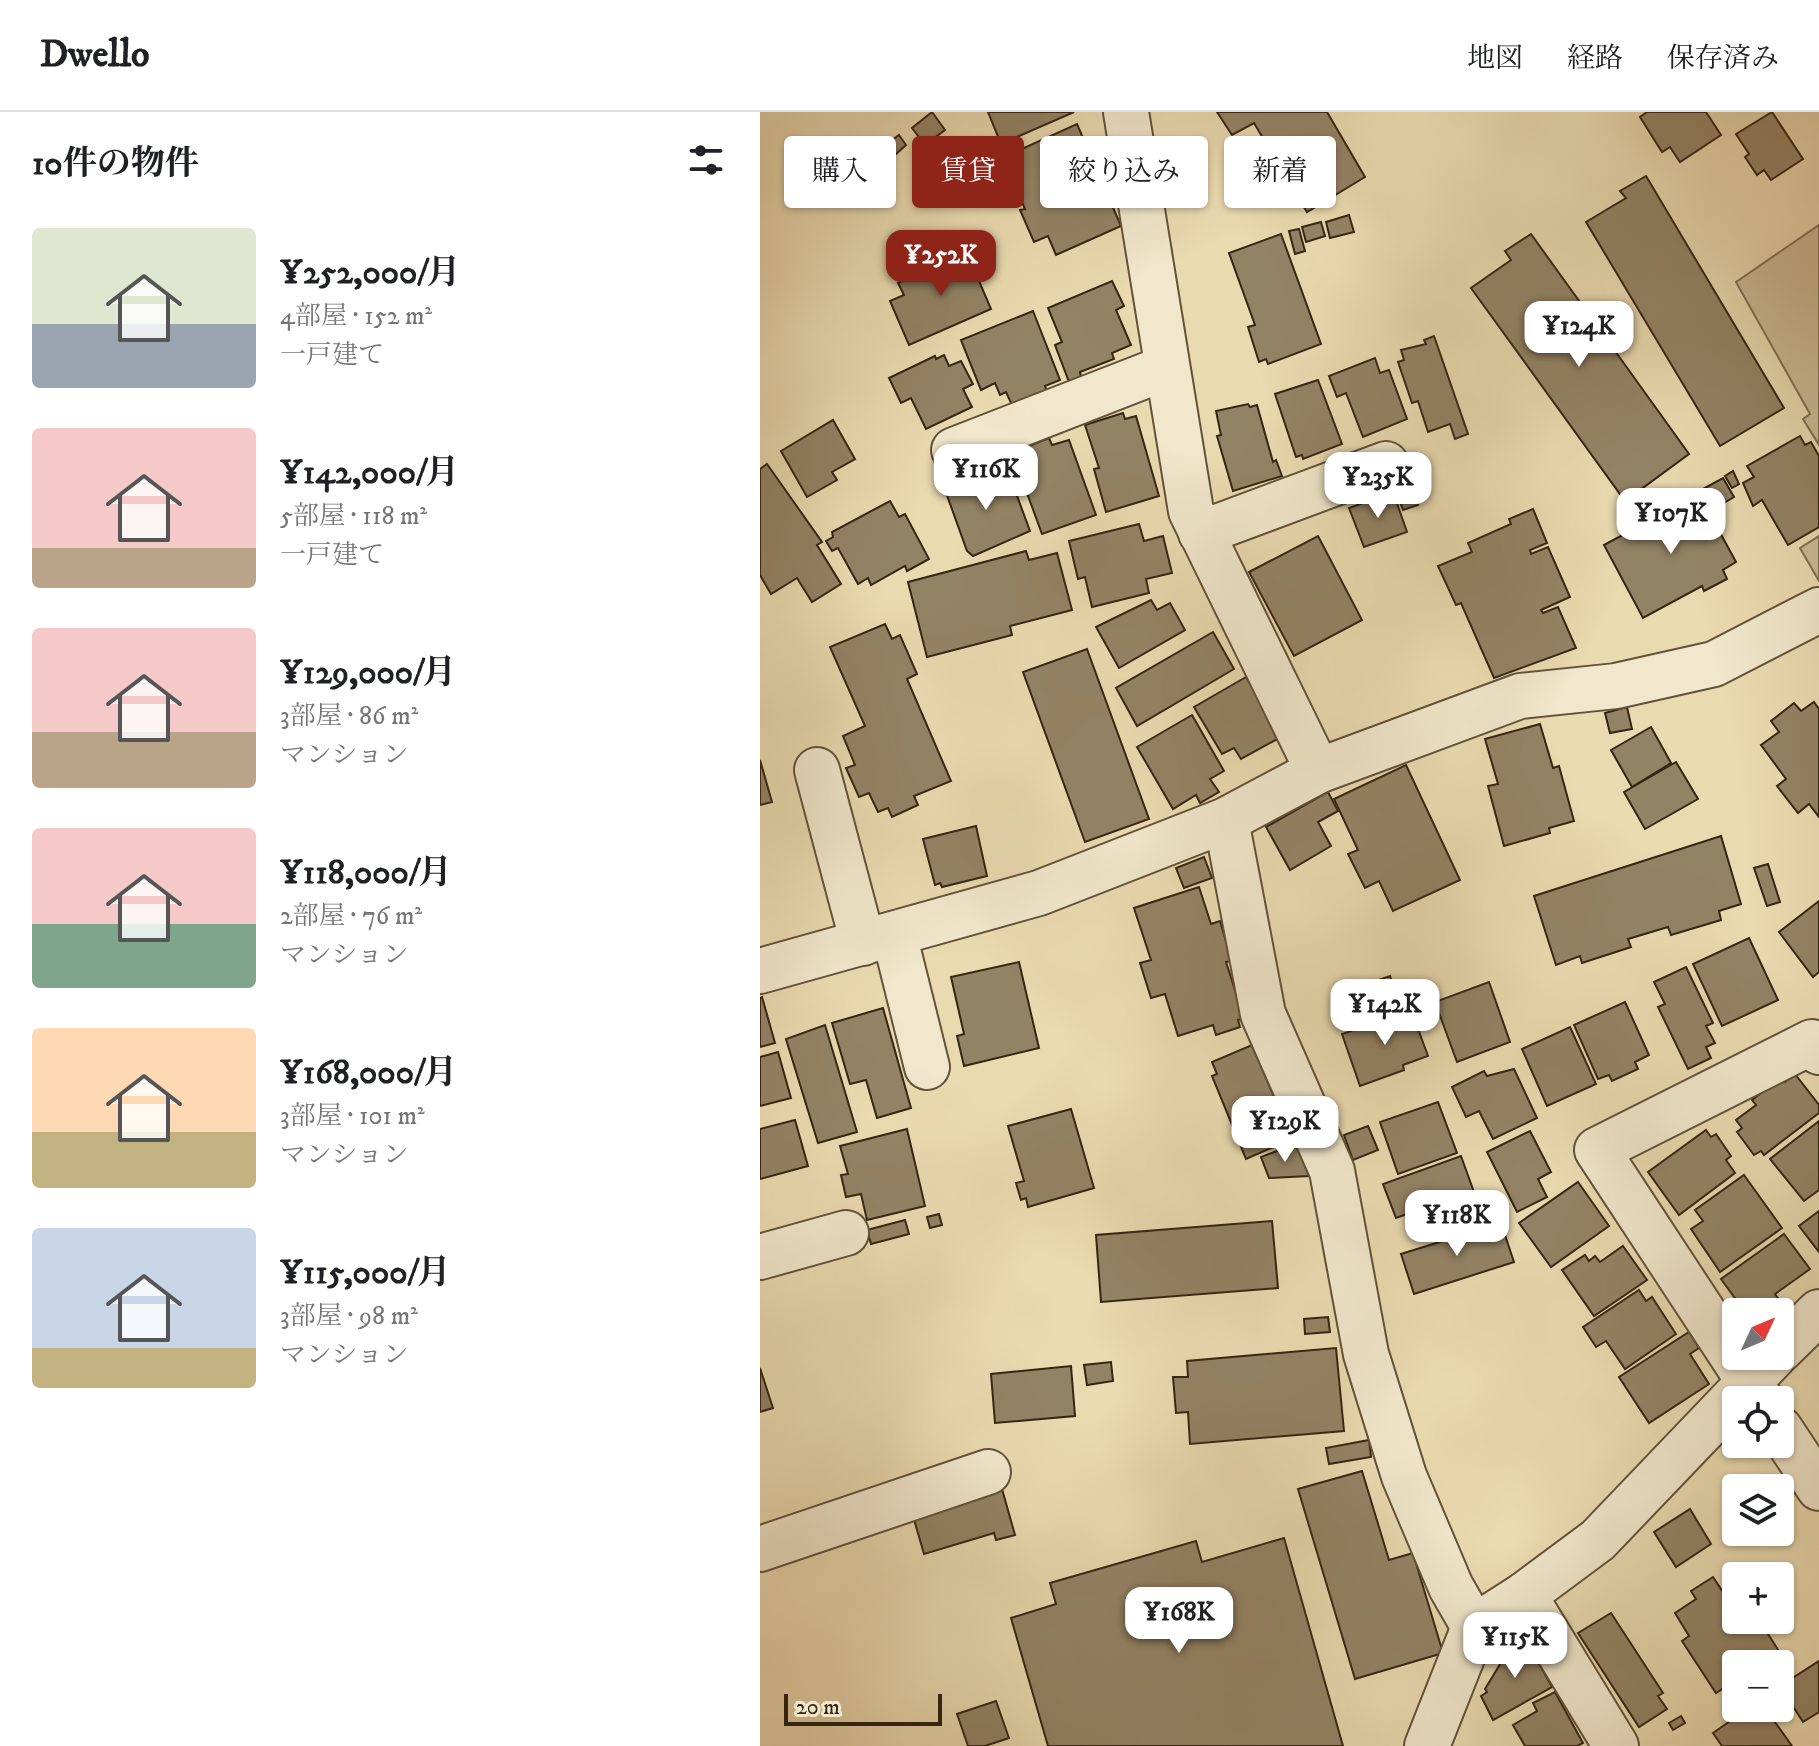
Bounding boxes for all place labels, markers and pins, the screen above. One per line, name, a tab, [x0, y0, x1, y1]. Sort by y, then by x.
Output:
pin: ¥252K	[885, 230, 997, 298]
pin: ¥124K	[1523, 301, 1635, 369]
pin: ¥116K	[930, 444, 1042, 512]
pin: ¥235K	[1322, 452, 1434, 520]
pin: ¥107K	[1615, 488, 1727, 556]
pin: ¥142K	[1329, 979, 1441, 1047]
pin: ¥129K	[1229, 1096, 1341, 1164]
pin: ¥118K	[1401, 1190, 1513, 1258]
pin: ¥168K	[1123, 1587, 1235, 1655]
pin: ¥115K	[1459, 1612, 1571, 1680]

